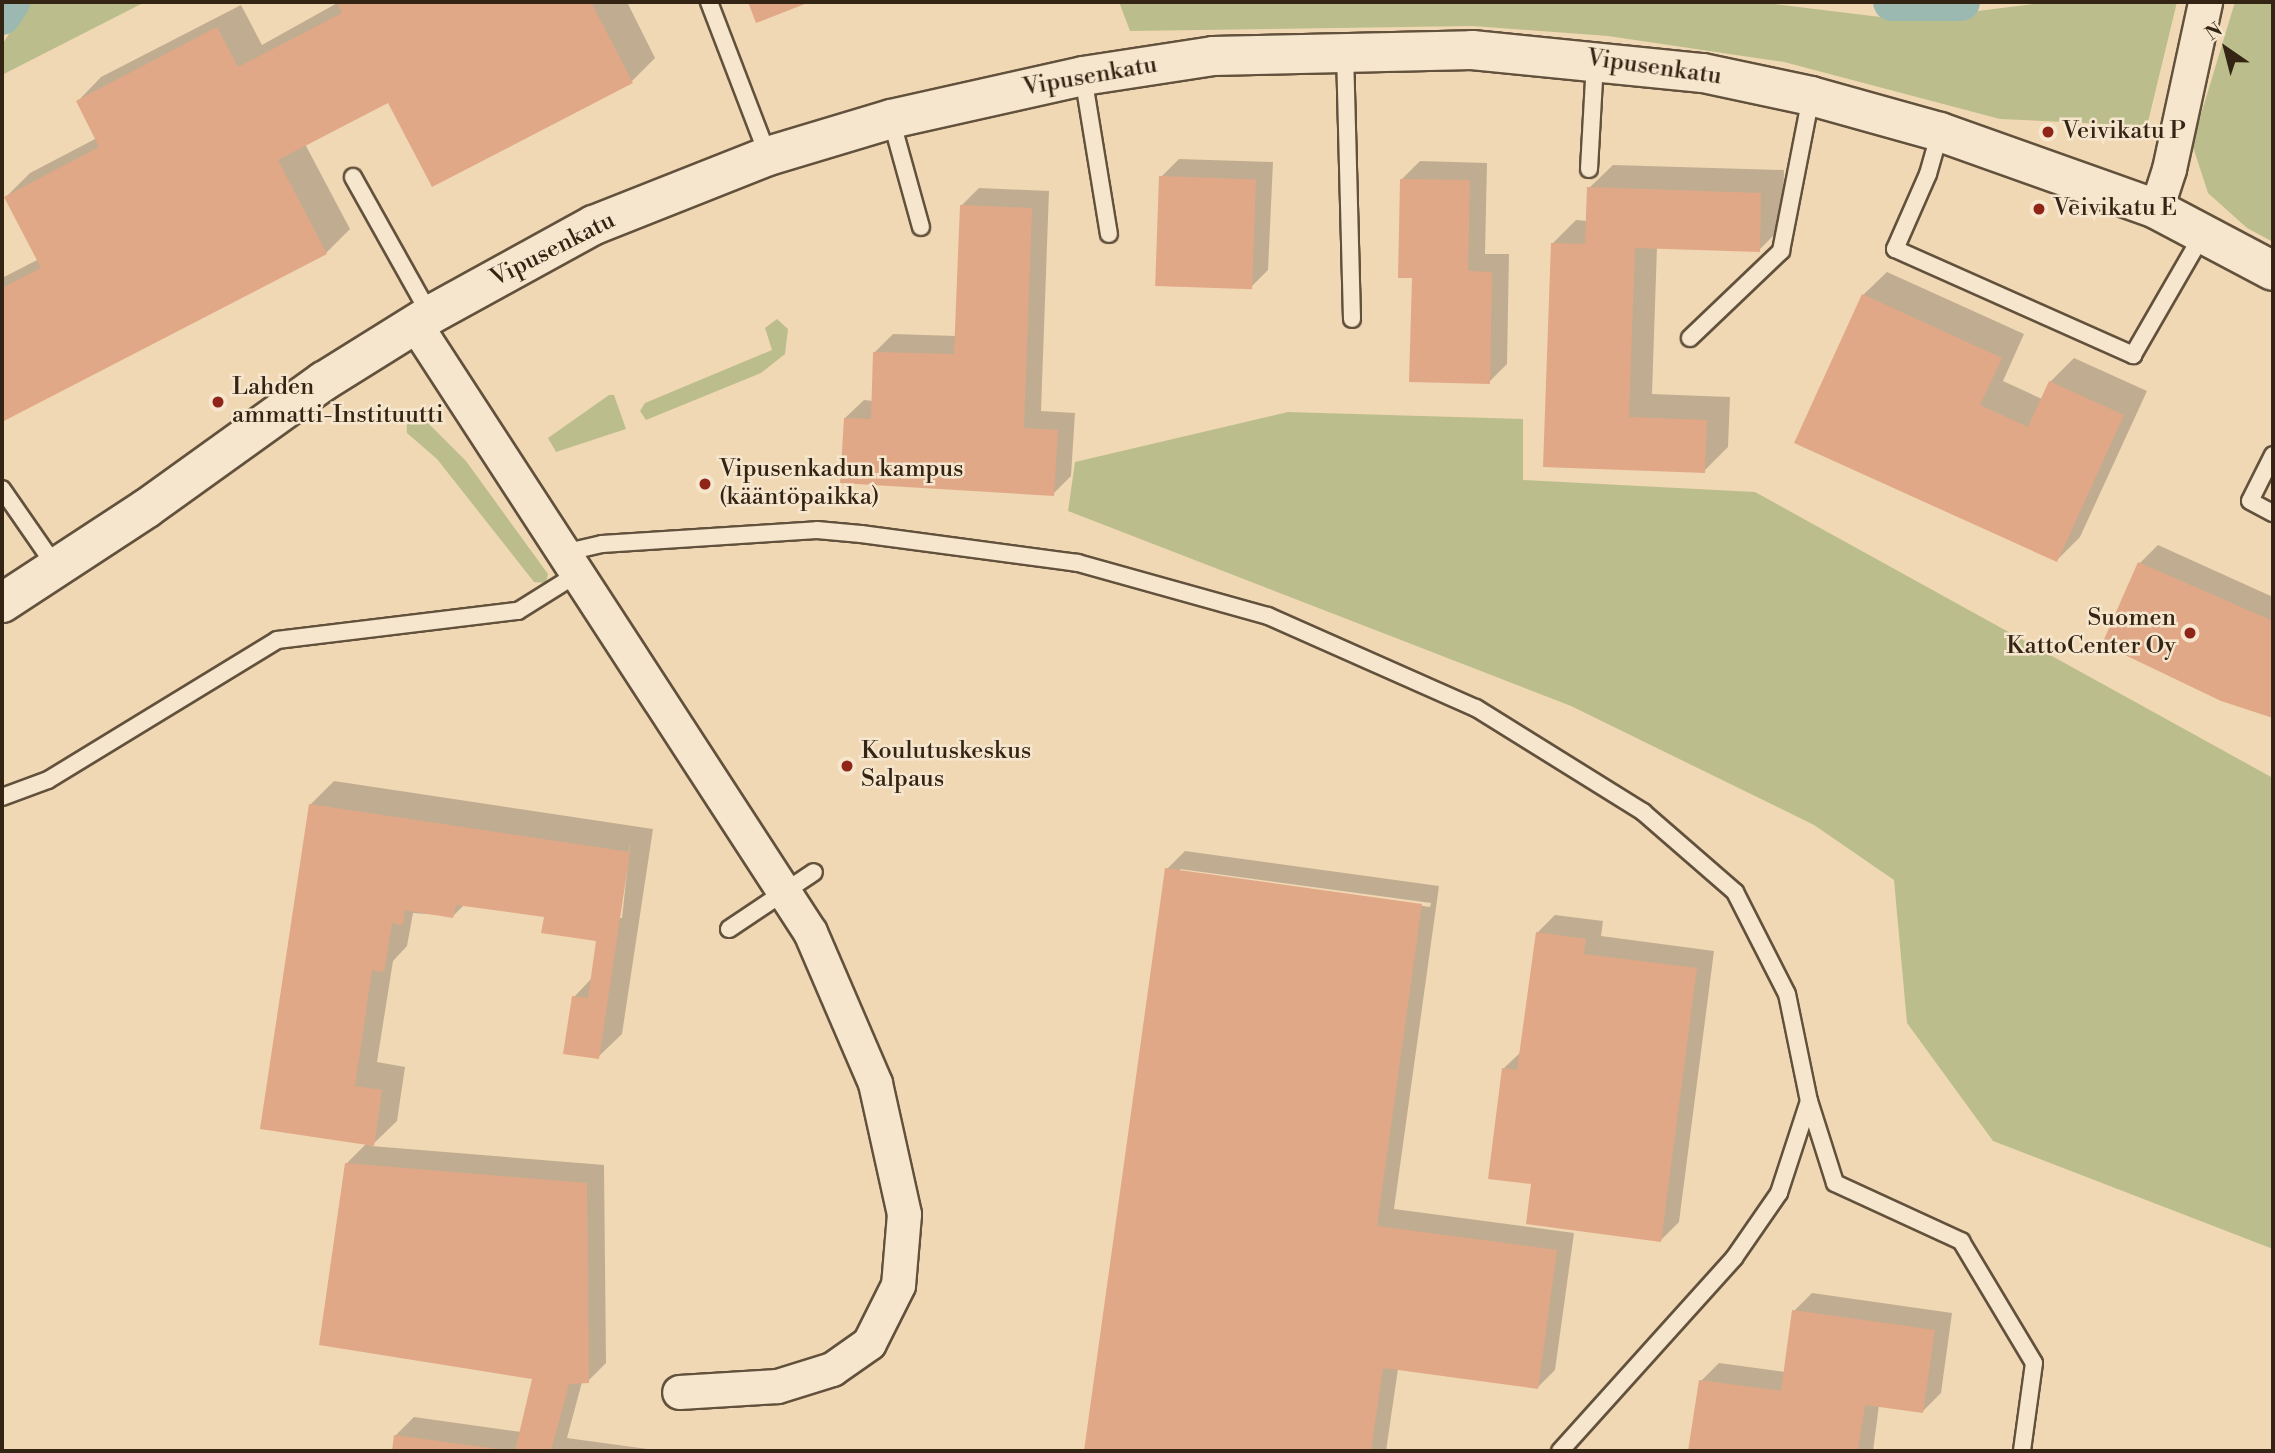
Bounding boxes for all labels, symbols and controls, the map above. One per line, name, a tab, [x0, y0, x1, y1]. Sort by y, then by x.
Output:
north arrow	[2191, 14, 2261, 84]
text: N	[2201, 18, 2227, 46]
street label: Vipusenkatu	[1585, 44, 1723, 92]
street label: Vipusenkatu	[1021, 51, 1159, 103]
place label: Veivikatu P	[2062, 118, 2186, 146]
marker: Veivikatu P	[2040, 124, 2056, 140]
place label: Veivikatu E	[2053, 195, 2177, 223]
marker: Veivikatu E	[2031, 201, 2047, 217]
street label: Vipusenkatu	[486, 206, 620, 294]
place label: Lahden ammatti-Instituutti	[232, 374, 444, 430]
marker: Lahden ammatti-Instituutti	[210, 394, 226, 410]
place label: Vipusenkadun kampus (kääntöpaikka)	[719, 456, 964, 512]
marker: Vipusenkadun kampus (kääntöpaikka)	[697, 476, 713, 492]
place label: Suomen KattoCenter Oy	[2006, 605, 2176, 661]
marker: Suomen KattoCenter Oy	[2182, 625, 2198, 641]
place label: Koulutuskeskus Salpaus	[861, 738, 1031, 794]
marker: Koulutuskeskus Salpaus	[839, 758, 855, 774]

